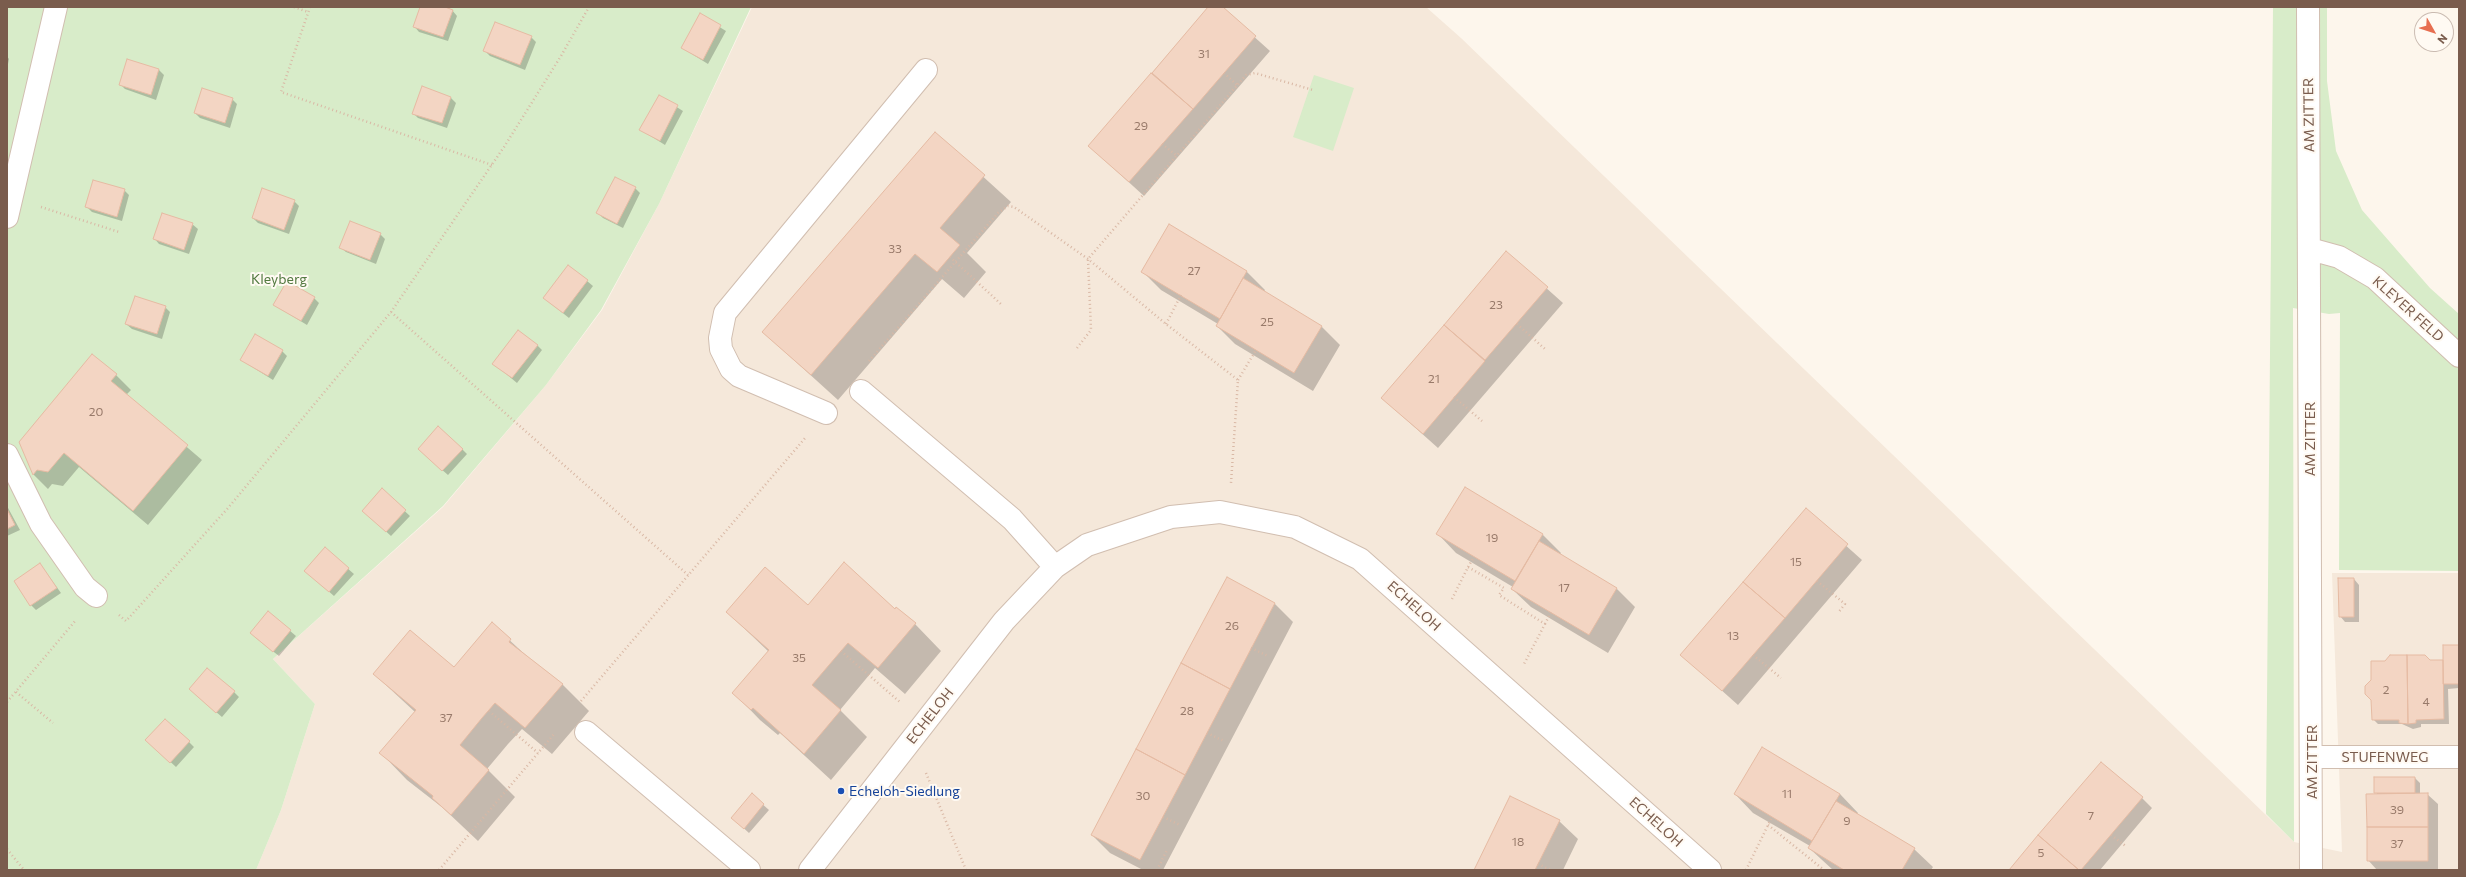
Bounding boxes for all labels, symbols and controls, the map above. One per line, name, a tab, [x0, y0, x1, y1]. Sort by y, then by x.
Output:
north arrow	[2414, 12, 2454, 52]
text: N	[2435, 32, 2451, 47]
house number: 31	[1198, 47, 1210, 61]
street label: AM ZITTER	[2300, 78, 2318, 152]
house number: 29	[1134, 119, 1148, 133]
house number: 33	[888, 242, 902, 256]
house number: 27	[1188, 264, 1200, 278]
park label: Kleyberg	[251, 271, 307, 287]
street label: KLEYER FELD	[2369, 273, 2447, 345]
house number: 23	[1489, 298, 1503, 312]
house number: 25	[1260, 315, 1274, 329]
house number: 21	[1428, 372, 1440, 386]
street label: AM ZITTER	[2302, 402, 2318, 476]
house number: 20	[89, 405, 103, 419]
house number: 19	[1486, 531, 1498, 545]
house number: 15	[1790, 555, 1802, 569]
street label: ECHELOH	[1384, 578, 1444, 634]
house number: 17	[1558, 581, 1570, 595]
house number: 26	[1225, 619, 1239, 633]
house number: 13	[1727, 629, 1739, 643]
house number: 35	[792, 651, 806, 665]
house number: 2	[2383, 683, 2389, 697]
street label: ECHELOH	[903, 685, 957, 747]
house number: 4	[2422, 695, 2430, 709]
house number: 28	[1180, 704, 1194, 718]
house number: 37	[439, 711, 453, 725]
street label: AM ZITTER	[2304, 725, 2320, 799]
street label: STUFENWEG	[2342, 749, 2428, 765]
place label: Echeloh-Siedlung	[849, 783, 960, 799]
marker: Echeloh-Siedlung	[836, 786, 846, 796]
house number: 11	[1782, 787, 1792, 801]
house number: 30	[1136, 789, 1150, 803]
street label: ECHELOH	[1626, 794, 1686, 850]
house number: 39	[2390, 803, 2404, 817]
house number: 7	[2088, 809, 2094, 823]
house number: 9	[1843, 814, 1851, 828]
house number: 18	[1512, 835, 1524, 849]
house number: 37	[2390, 837, 2404, 851]
house number: 5	[2038, 846, 2044, 860]

